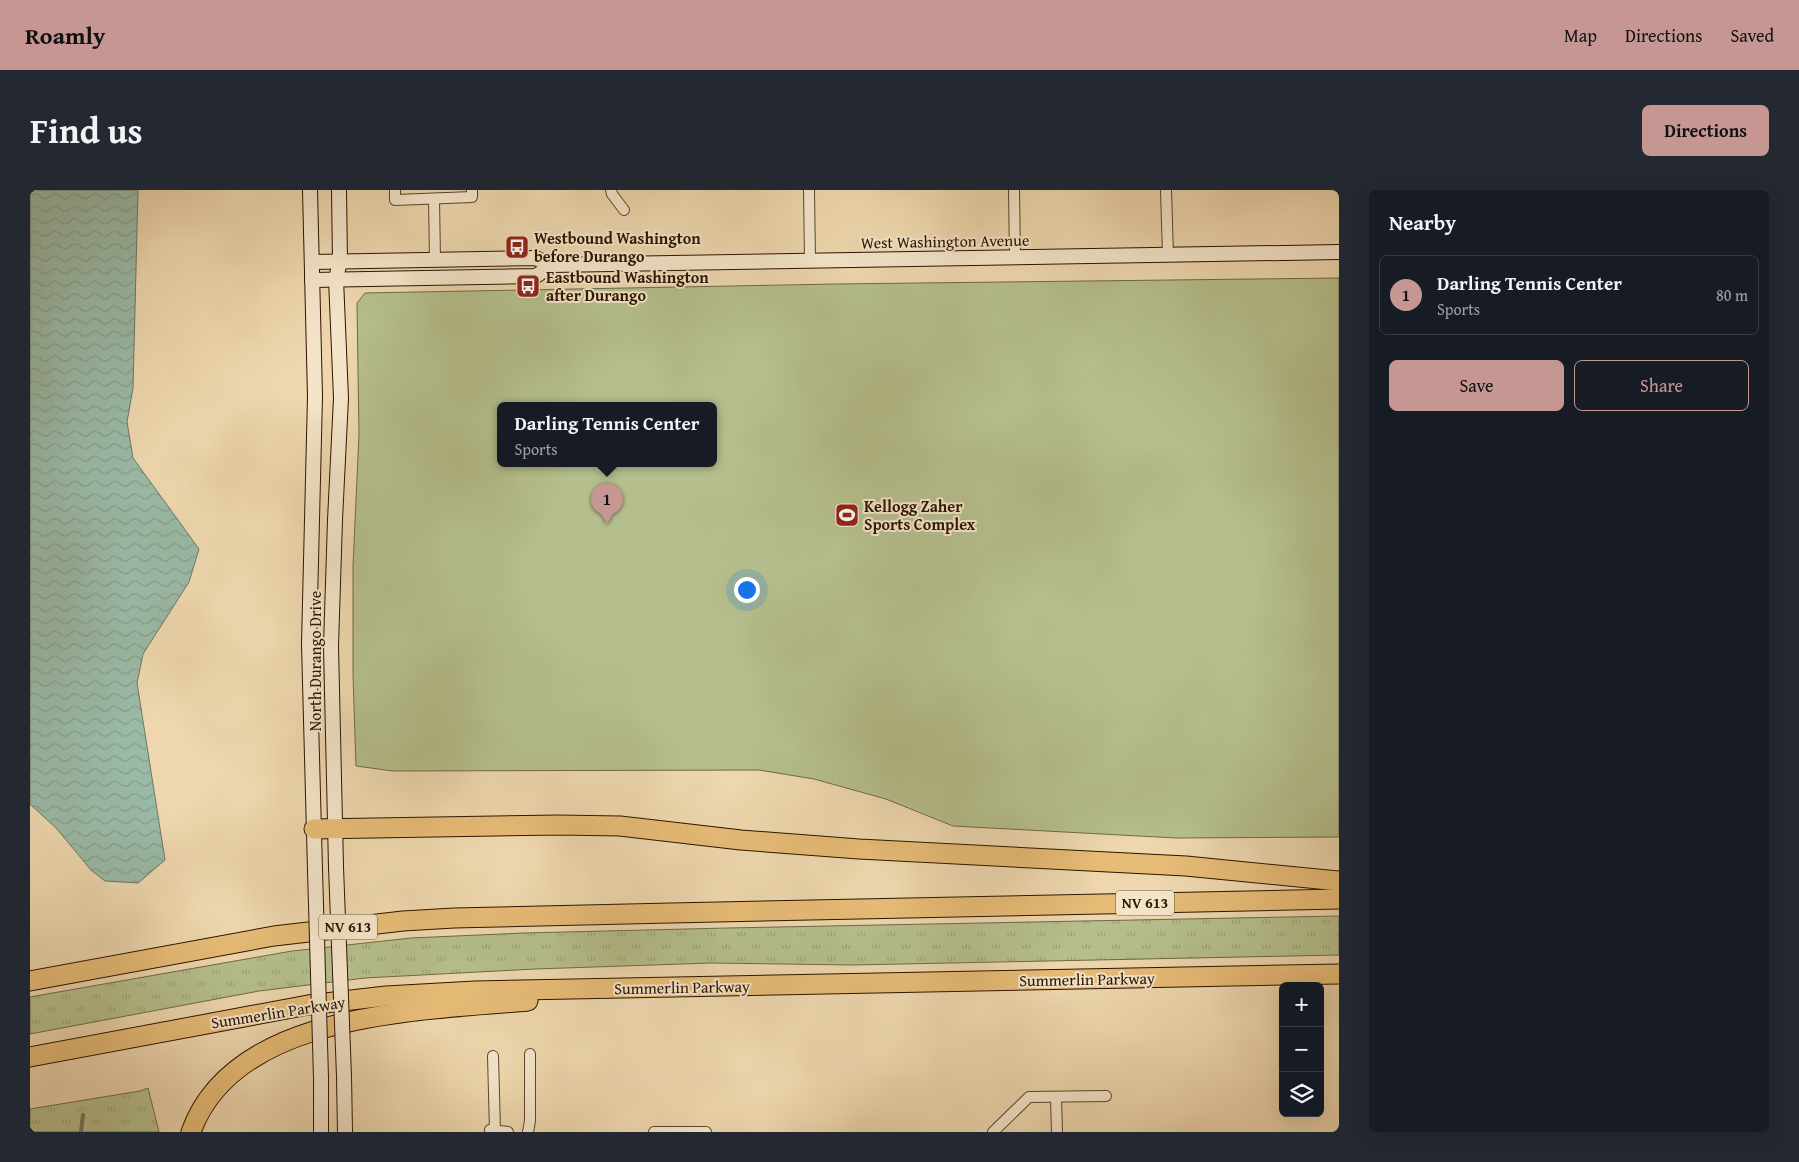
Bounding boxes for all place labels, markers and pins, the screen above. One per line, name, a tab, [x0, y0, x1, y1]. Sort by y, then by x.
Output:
place label: Westbound Washington before Durango	[534, 226, 701, 268]
bus stop icon: Westbound Washington before Durango	[504, 234, 530, 260]
place label: Eastbound Washington after Durango	[546, 265, 709, 307]
bus stop icon: Eastbound Washington after Durango	[515, 273, 541, 299]
pin: 1	[591, 483, 623, 524]
place label: Kellogg Zaher Sports Complex	[864, 494, 976, 536]
sports icon: Kellogg Zaher Sports Complex	[834, 502, 860, 528]

